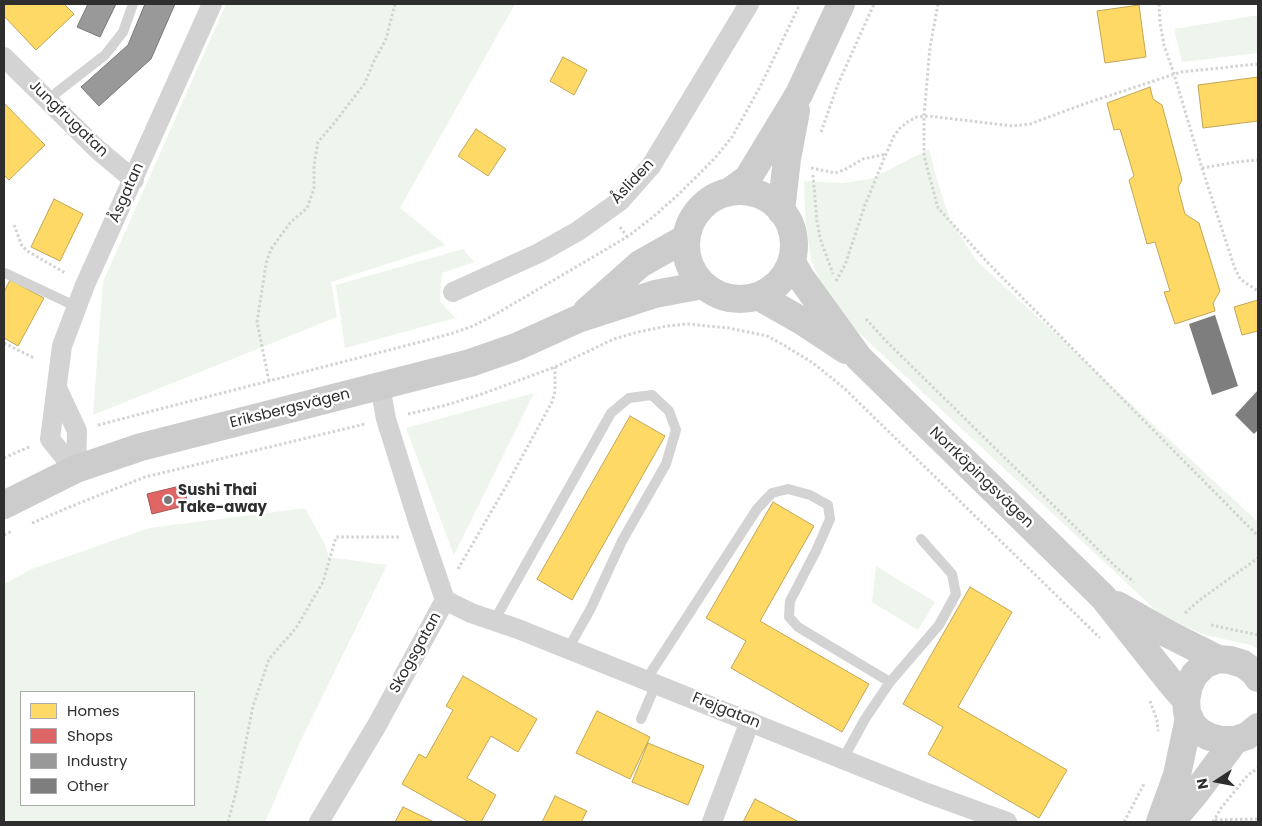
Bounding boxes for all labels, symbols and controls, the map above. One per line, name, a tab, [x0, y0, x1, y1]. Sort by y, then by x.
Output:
street label: Jungfrugatan	[25, 77, 111, 161]
street label: Åsliden	[608, 156, 658, 208]
street label: Åsgatan	[106, 160, 148, 226]
street label: Eriksbergsvägen	[228, 385, 352, 433]
street label: Norrköpingsvägen	[925, 424, 1037, 532]
place label: Sushi Thai Take-away	[178, 482, 267, 517]
marker: Sushi Thai Take-away	[162, 494, 174, 506]
street label: Skogsgatan	[386, 609, 446, 697]
street label: Frejgatan	[689, 689, 763, 733]
legend	[20, 691, 195, 806]
text: Homes	[67, 700, 120, 721]
text: Shops	[67, 725, 113, 746]
text: Industry	[67, 750, 127, 771]
north arrow	[1192, 756, 1242, 806]
text: Other	[67, 775, 109, 796]
text: N	[1191, 777, 1213, 791]

